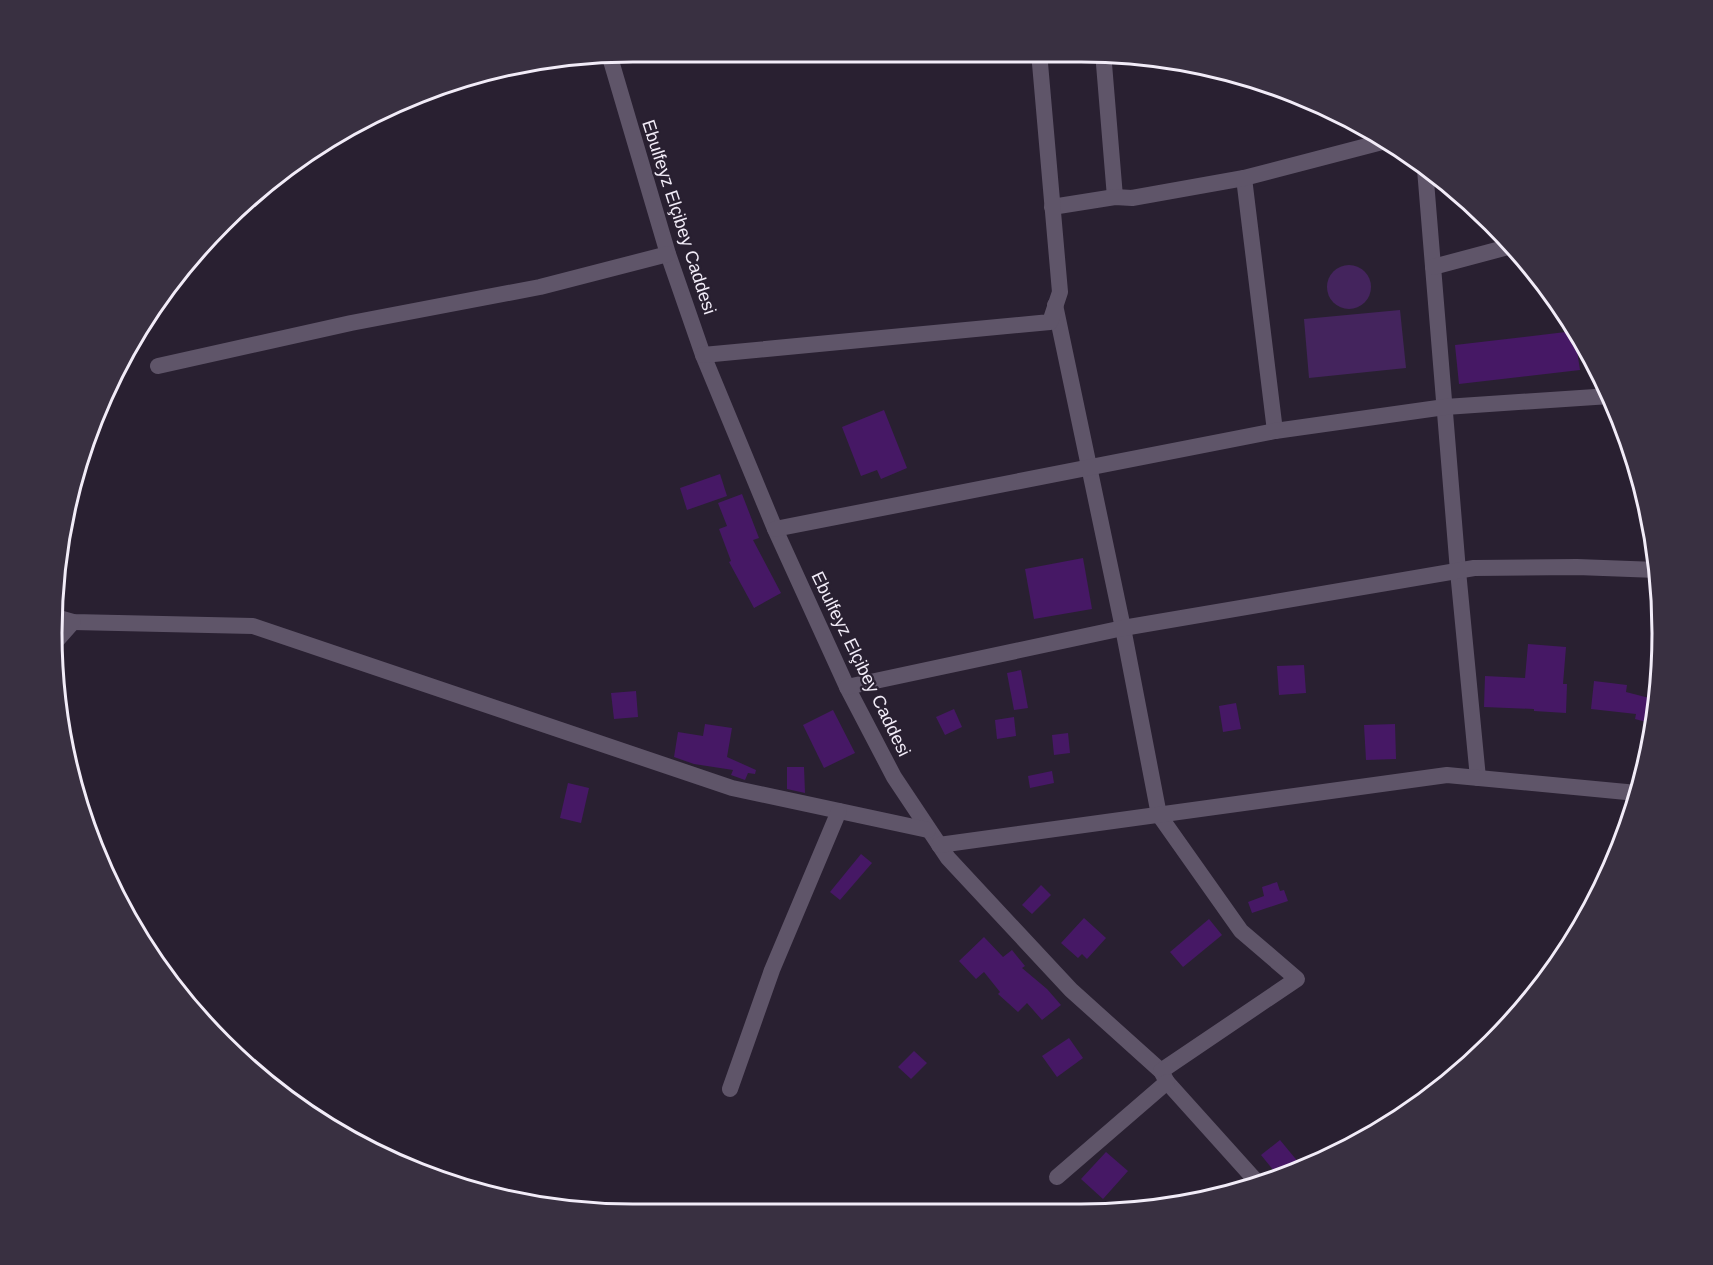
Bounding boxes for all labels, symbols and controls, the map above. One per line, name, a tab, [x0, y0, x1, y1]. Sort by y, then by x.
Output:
street label: Ebulfeyz Elçibey Caddesi	[638, 117, 720, 317]
street label: Ebulfeyz Elçibey Caddesi	[807, 568, 915, 760]

